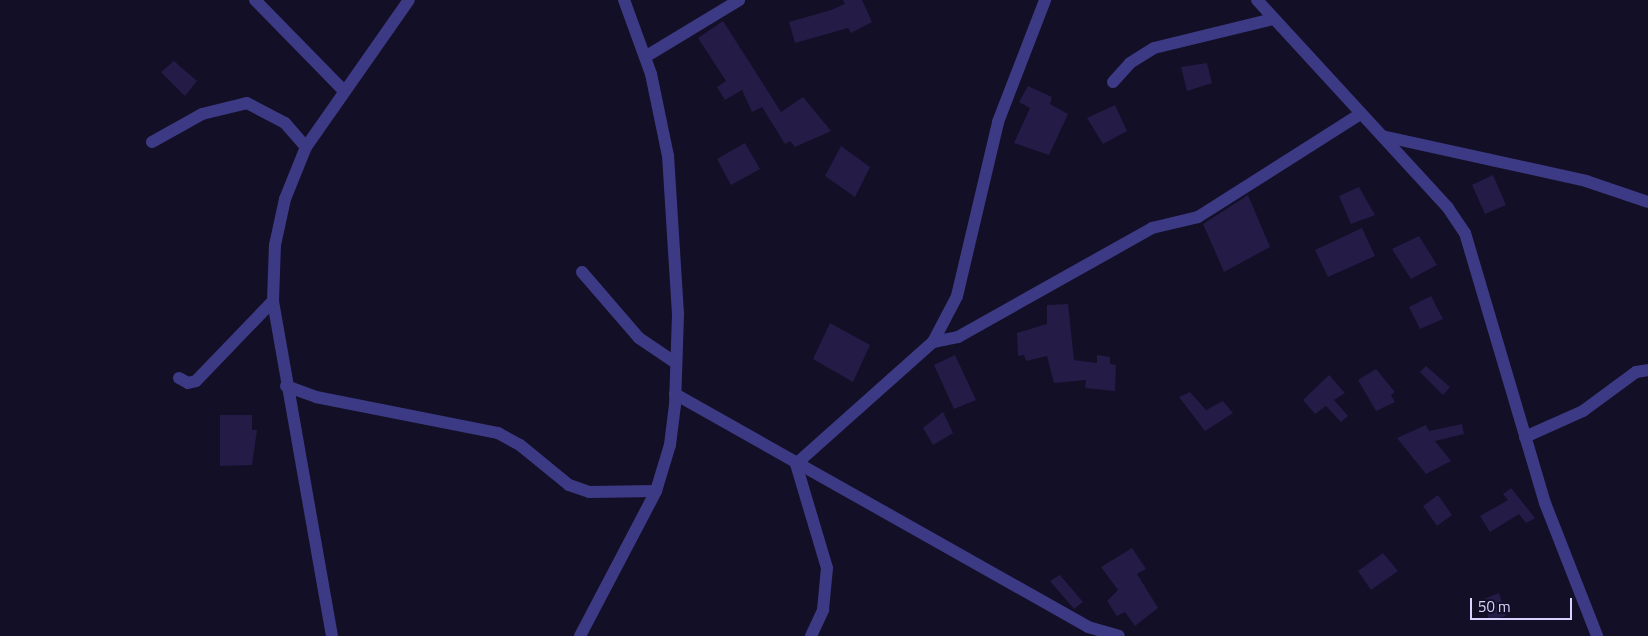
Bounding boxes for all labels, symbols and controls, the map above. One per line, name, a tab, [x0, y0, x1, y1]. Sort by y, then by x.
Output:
scale bar	[1473, 588, 1576, 620]
text: 50 m	[1478, 595, 1511, 618]

